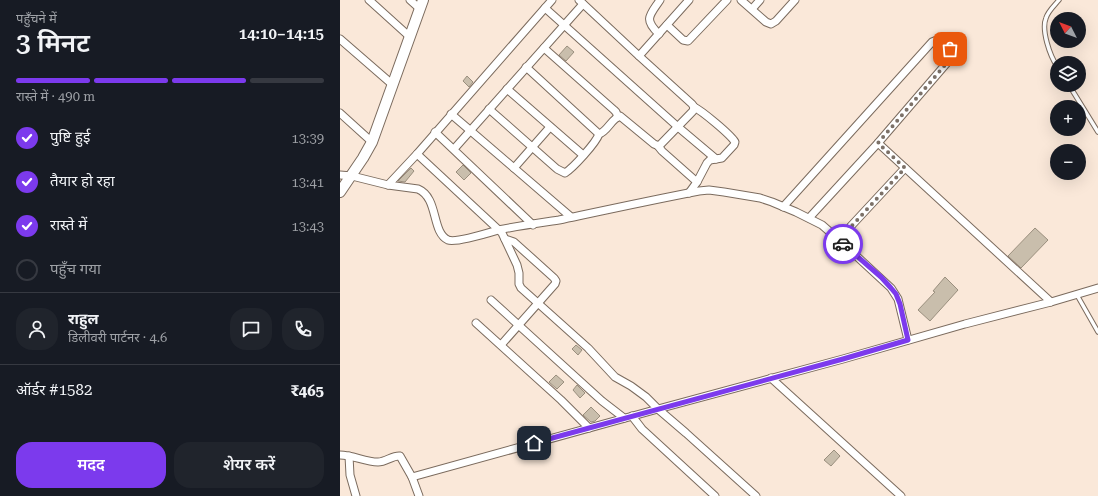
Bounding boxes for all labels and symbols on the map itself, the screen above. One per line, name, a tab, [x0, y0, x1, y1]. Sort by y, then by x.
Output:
north arrow	[1050, 12, 1086, 48]
pin	[933, 32, 967, 66]
courier	[823, 224, 863, 264]
pin	[517, 426, 551, 460]

